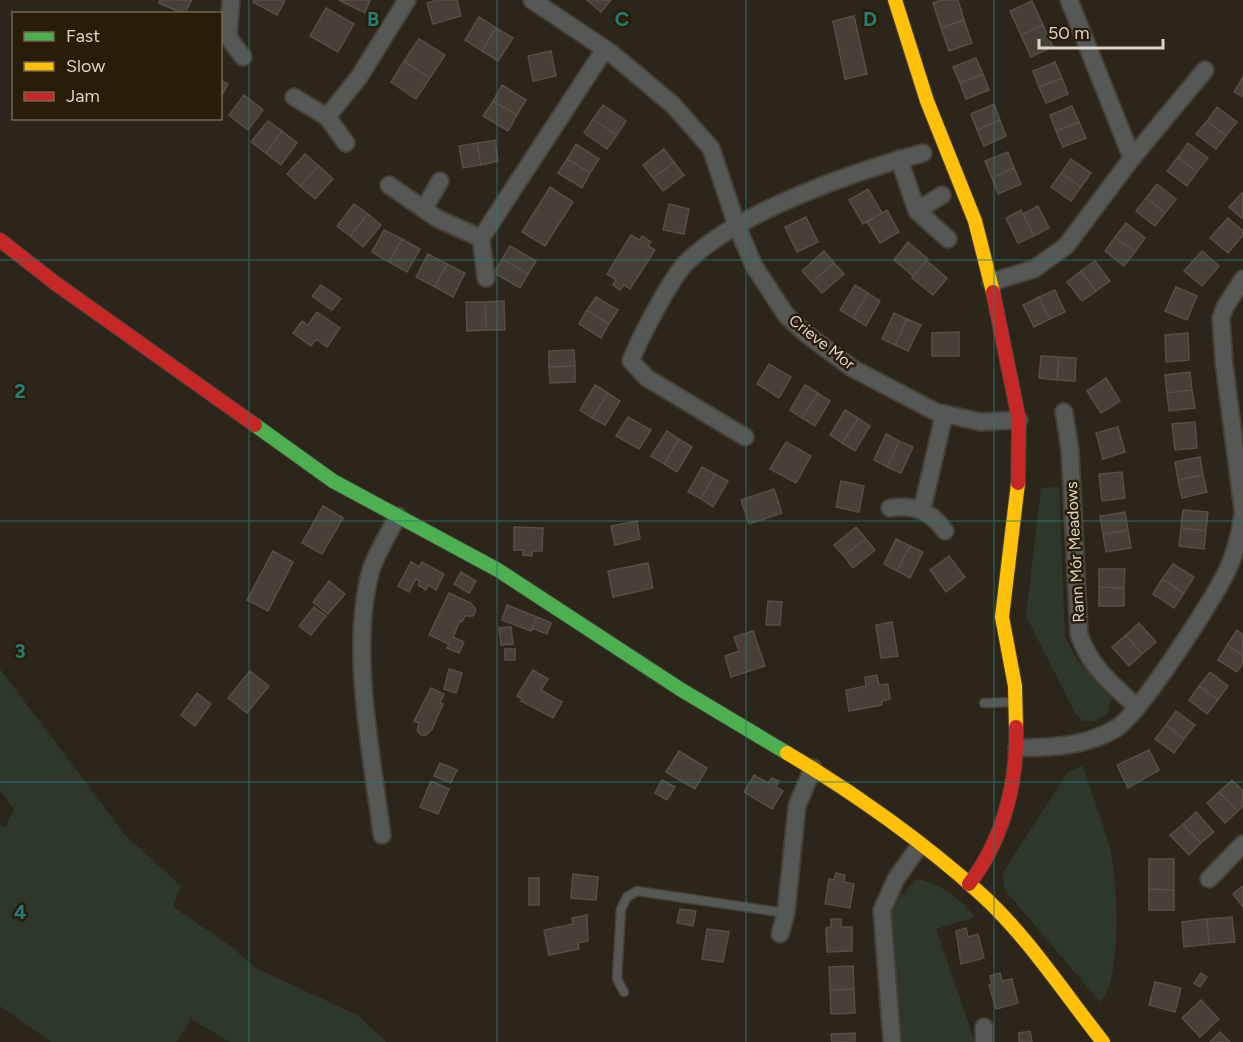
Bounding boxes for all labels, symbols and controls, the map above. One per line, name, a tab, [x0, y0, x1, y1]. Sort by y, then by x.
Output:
text: B	[367, 7, 379, 31]
text: C	[615, 7, 629, 31]
text: D	[863, 7, 877, 31]
legend	[12, 12, 222, 120]
scale bar	[1039, 12, 1164, 50]
text: 50 m	[1048, 22, 1090, 44]
text: Fast	[66, 25, 100, 47]
text: Slow	[66, 55, 105, 77]
text: Jam	[66, 85, 100, 107]
street label: Crieve Mor	[785, 310, 859, 374]
text: 2	[14, 379, 26, 403]
street label: Rann Mór Meadows	[1062, 481, 1088, 623]
text: 3	[14, 639, 26, 663]
text: 4	[14, 900, 27, 924]

